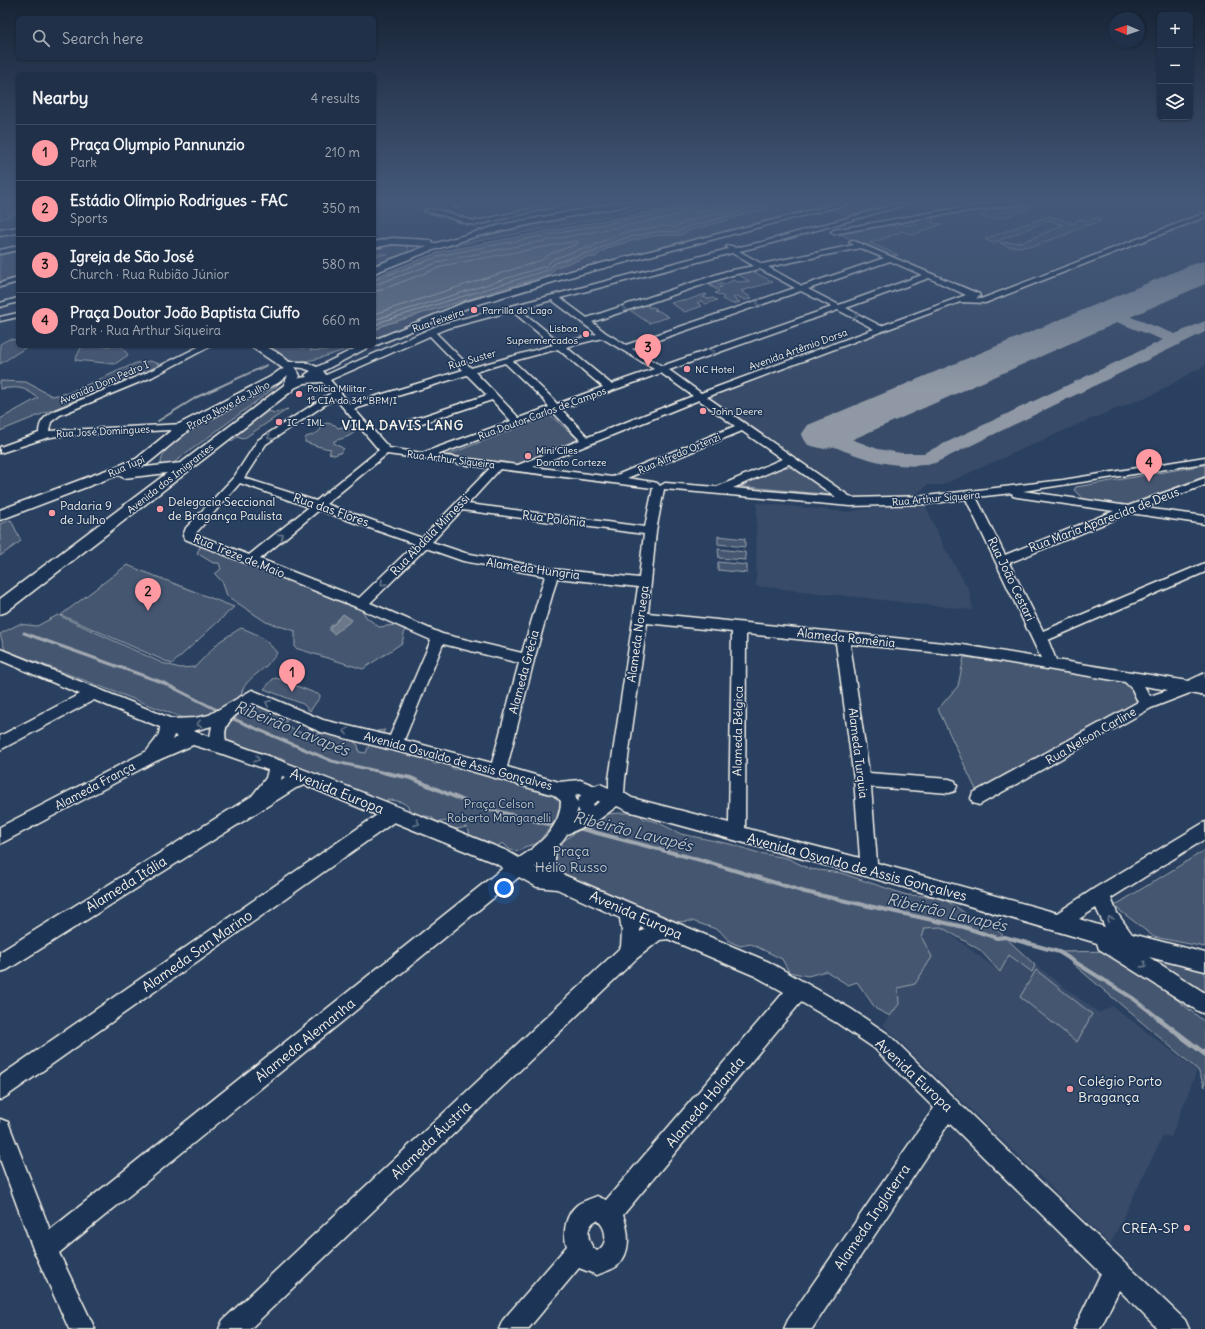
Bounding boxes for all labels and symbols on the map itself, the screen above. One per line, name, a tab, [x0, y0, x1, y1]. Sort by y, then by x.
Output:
north arrow	[1109, 12, 1145, 48]
one-way arrow	[755, 298, 762, 306]
place label: Parrilla do Lago	[482, 304, 553, 317]
street label: Rua Teixeira	[410, 305, 466, 335]
marker: Parrilla do Lago	[469, 305, 479, 315]
one-way arrow	[619, 305, 626, 313]
one-way arrow	[850, 311, 858, 319]
place label: Lisboa Supermercados	[507, 322, 578, 347]
street label: Avenida Artêmio Dorsa	[747, 326, 849, 373]
marker: Lisboa Supermercados	[581, 329, 591, 339]
pin: 3	[635, 334, 661, 367]
street label: Rua Suster	[447, 346, 497, 372]
one-way arrow	[708, 348, 715, 357]
street label: Avenida Dom Pedro I	[58, 358, 151, 407]
place label: NC Hotel	[695, 363, 735, 376]
marker: NC Hotel	[682, 364, 692, 374]
street label: Praça Nove de Julho	[185, 378, 272, 433]
place label: Polícia Militar - 1ª CIA do 34º BPM/I	[307, 382, 397, 407]
street label: Rua Doutor Carlos de Campos	[476, 384, 609, 443]
marker: Polícia Militar - 1ª CIA do 34º BPM/I	[294, 389, 304, 399]
place label: John Deere	[711, 405, 763, 418]
marker: John Deere	[698, 406, 708, 416]
place label: IC - IML	[287, 416, 325, 429]
marker: IC - IML	[274, 417, 284, 427]
district label: VILA DAVIS LANG	[342, 417, 464, 434]
street label: Rua José Domingues	[56, 423, 151, 440]
street label: Rua Alfredo Ortenzi	[636, 430, 722, 477]
one-way arrow	[267, 433, 274, 440]
street label: Avenida dos Imigrantes	[124, 440, 217, 516]
place label: Mini Ciles Donato Corteze	[536, 444, 606, 469]
street label: Rua Arthur Siqueira	[406, 448, 496, 471]
pin: 4	[1136, 449, 1162, 482]
marker: Mini Ciles Donato Corteze	[523, 451, 533, 461]
street label: Rua Tupi	[106, 453, 146, 480]
street label: Rua Maria Aparecida de Deus	[1027, 484, 1181, 555]
street label: Rua Arthur Siqueira	[891, 488, 981, 509]
street label: Rua das Flores	[291, 490, 371, 530]
street label: Rua Abdala Mimessi	[387, 491, 472, 579]
place label: Delegacia Seccional de Bragança Paulista	[168, 494, 283, 523]
place label: Padaria 9 de Julho	[60, 498, 112, 527]
marker: Delegacia Seccional de Bragança Paulista	[155, 504, 165, 514]
street label: Rua Polônia	[521, 507, 587, 530]
marker: Padaria 9 de Julho	[47, 508, 57, 518]
street label: Rua Treze de Maio	[191, 530, 288, 581]
one-way arrow	[276, 534, 283, 541]
street label: Rua João Cestari	[985, 534, 1038, 623]
street label: Alameda Hungria	[485, 554, 581, 583]
pin: 2	[135, 578, 161, 611]
one-way arrow	[380, 579, 388, 586]
street label: Alameda Noruega	[623, 584, 652, 683]
street label: Alameda Romênia	[796, 625, 896, 650]
street label: Alameda Grécia	[505, 628, 542, 716]
pin: 1	[279, 659, 305, 692]
street label: Alameda Bélgica	[729, 686, 746, 776]
water label: Ribeirão Lavapés	[231, 696, 353, 761]
one-way arrow	[265, 700, 273, 708]
street label: Rua Nelson Carline	[1043, 704, 1139, 768]
street label: Alameda Turquia	[845, 707, 872, 799]
one-way arrow	[196, 720, 202, 728]
one-way arrow	[342, 728, 349, 736]
street label: Avenida Osvaldo de Assis Gonçalves	[362, 728, 554, 793]
one-way arrow	[253, 754, 260, 763]
street label: Alameda França	[52, 758, 138, 813]
street label: Avenida Europa	[287, 764, 387, 818]
park label: Praça Celson Roberto Manganelli	[447, 796, 551, 825]
water label: Ribeirão Lavapés	[571, 806, 696, 856]
one-way arrow	[413, 818, 420, 826]
street label: Avenida Osvaldo de Assis Gonçalves	[745, 829, 969, 905]
park label: Praça Hélio Russo	[535, 842, 607, 876]
street label: Alameda Itália	[82, 852, 170, 916]
your location	[494, 878, 514, 898]
street label: Avenida Europa	[587, 887, 685, 943]
water label: Ribeirão Lavapés	[885, 888, 1010, 936]
street label: Alameda San Marino	[138, 906, 256, 996]
one-way arrow	[1108, 916, 1115, 924]
one-way arrow	[1140, 960, 1147, 968]
street label: Alameda Alemanha	[251, 994, 359, 1086]
street label: Avenida Europa	[871, 1034, 957, 1116]
street label: Alameda Holanda	[662, 1053, 748, 1151]
place label: Colégio Porto Bragança	[1078, 1072, 1162, 1106]
marker: Colégio Porto Bragança	[1065, 1084, 1075, 1094]
street label: Alameda Áustria	[387, 1097, 475, 1183]
street label: Alameda Inglaterra	[830, 1161, 914, 1273]
place label: CREA-SP	[1122, 1219, 1179, 1237]
marker: CREA-SP	[1182, 1223, 1192, 1233]

